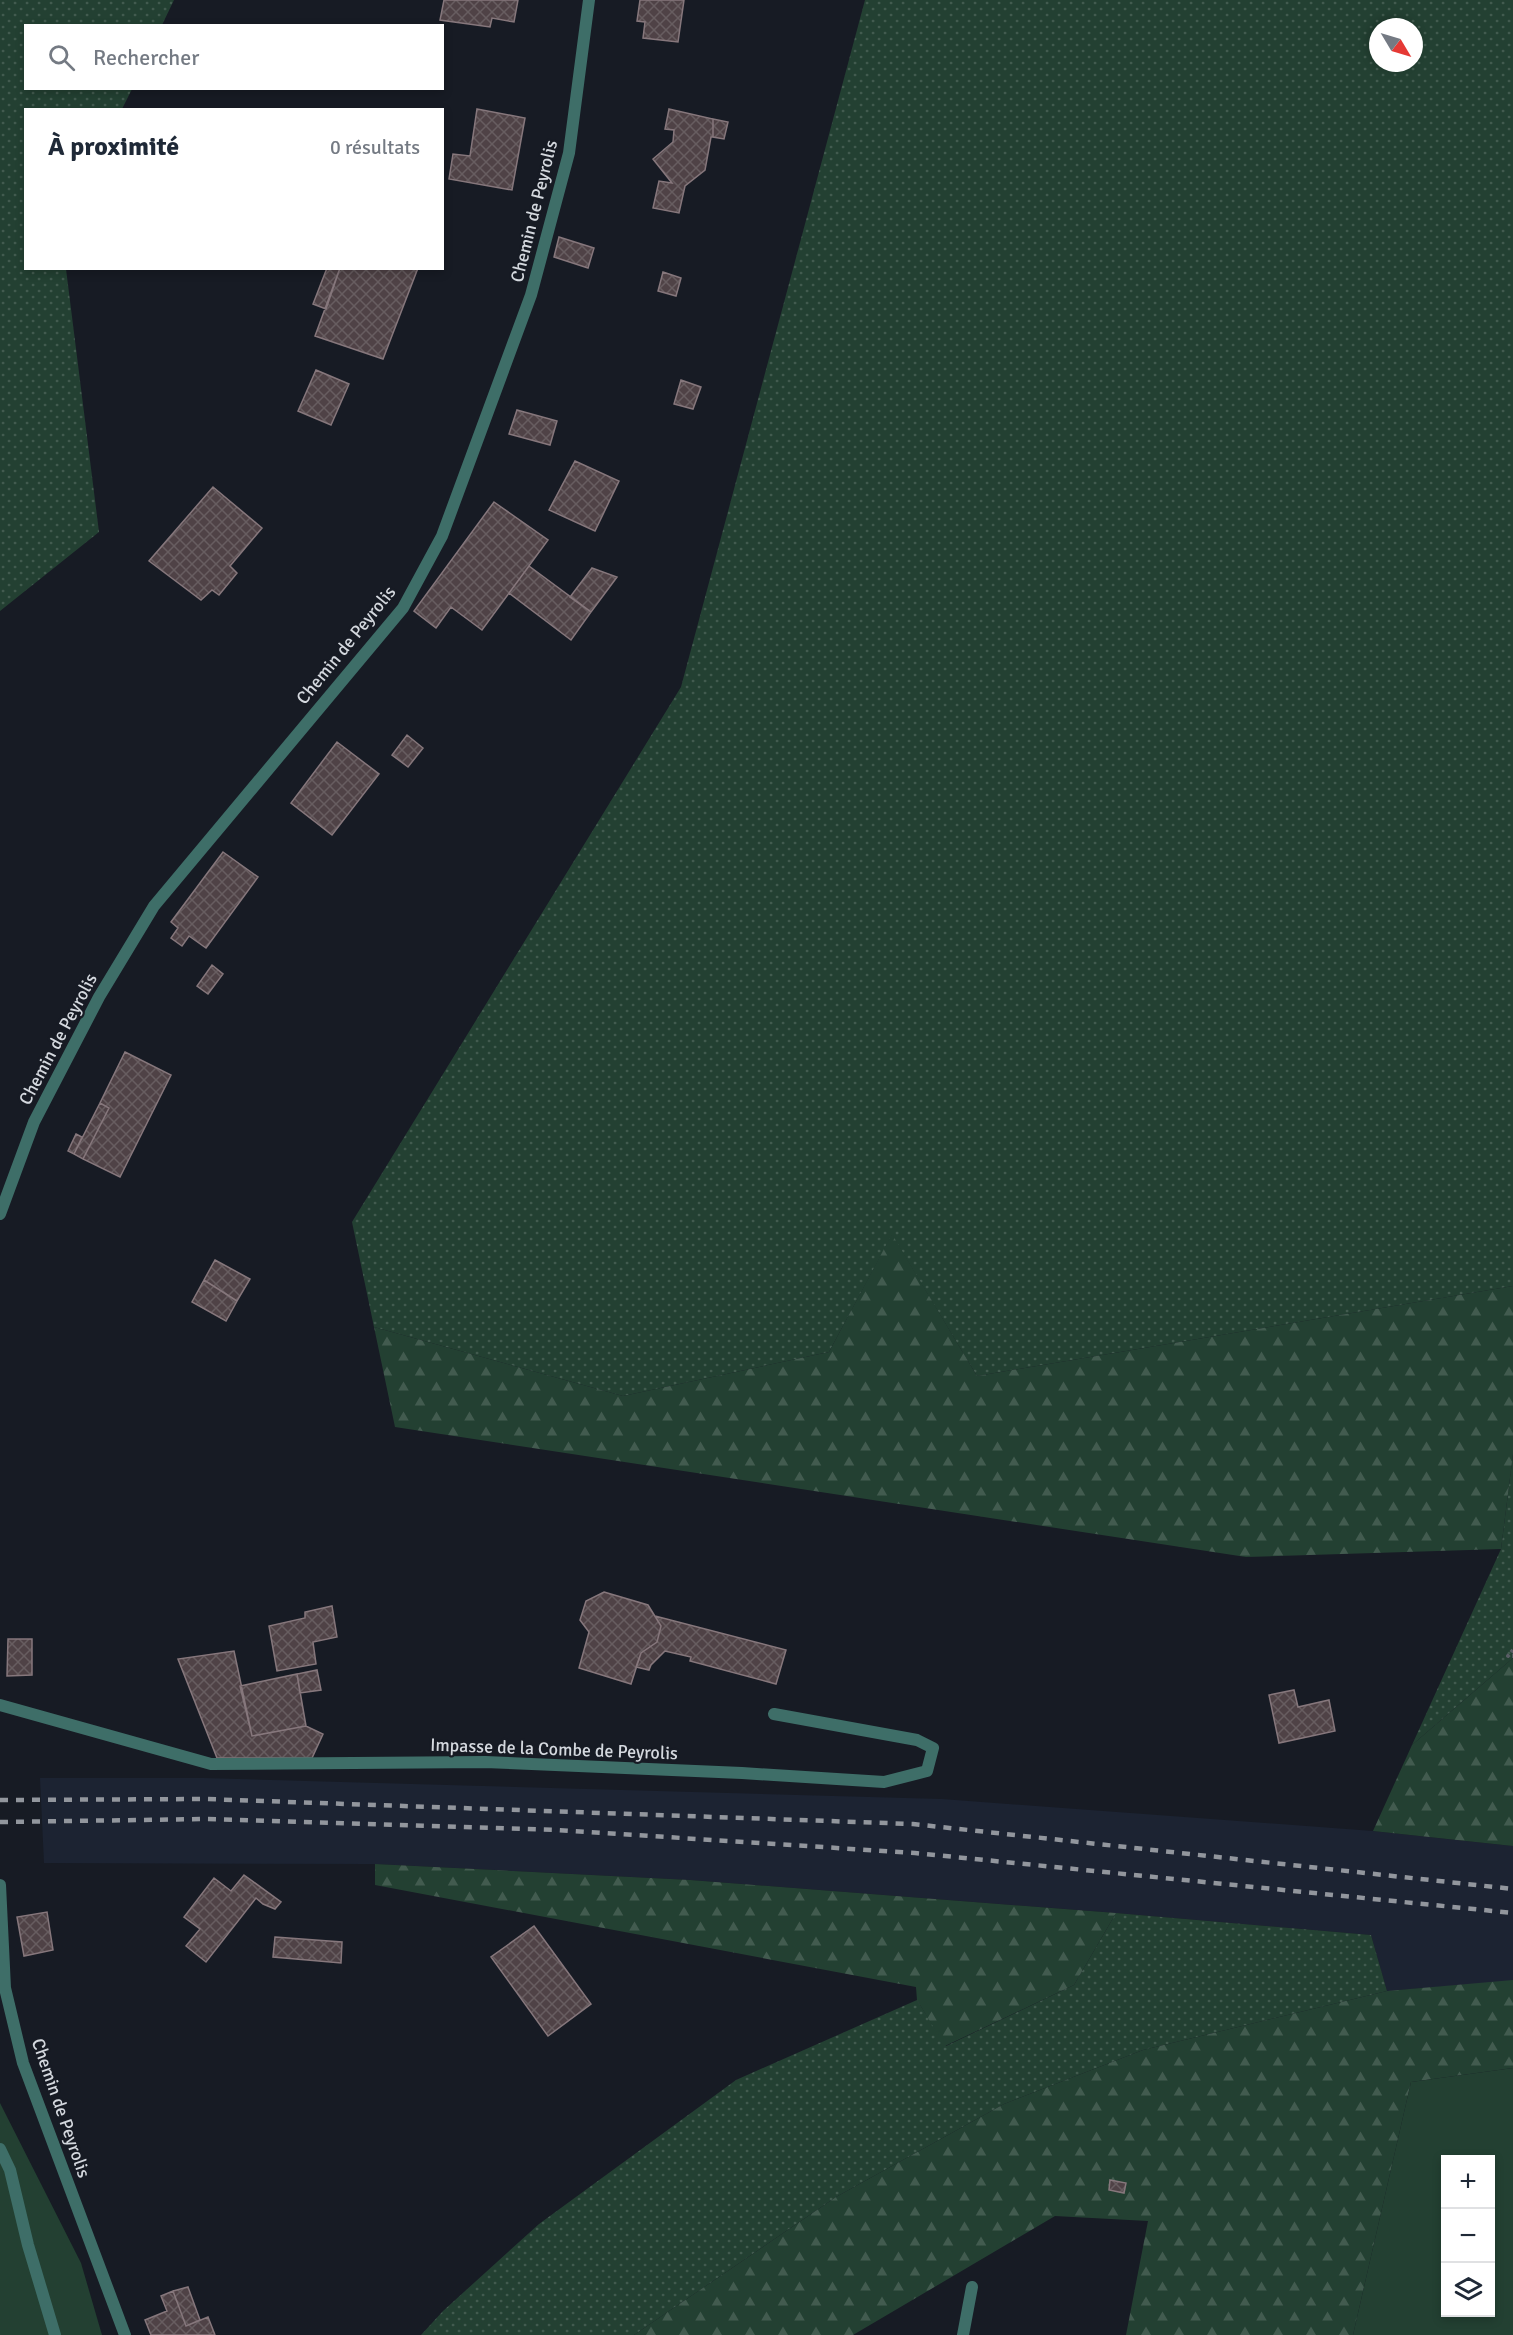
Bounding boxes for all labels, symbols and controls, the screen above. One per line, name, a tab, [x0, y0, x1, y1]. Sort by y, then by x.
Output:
north arrow	[1369, 18, 1423, 72]
search box	[24, 24, 444, 90]
icon: search	[45, 41, 78, 74]
text: Rechercher	[93, 44, 199, 71]
text: À proximité	[48, 131, 179, 163]
text: 0 résultats	[330, 135, 420, 160]
street label: Chemin de Peyrolis	[506, 138, 562, 284]
street label: Chemin de Peyrolis	[292, 581, 400, 709]
street label: Chemin de Peyrolis	[14, 969, 102, 1108]
street label: Impasse de la Combe de Peyrolis	[430, 1734, 678, 1764]
street label: Chemin de Peyrolis	[27, 2036, 95, 2181]
map controls	[1441, 2155, 1495, 2317]
button: +	[1441, 2155, 1495, 2209]
button: −	[1441, 2209, 1495, 2263]
button: layers	[1441, 2263, 1495, 2317]

